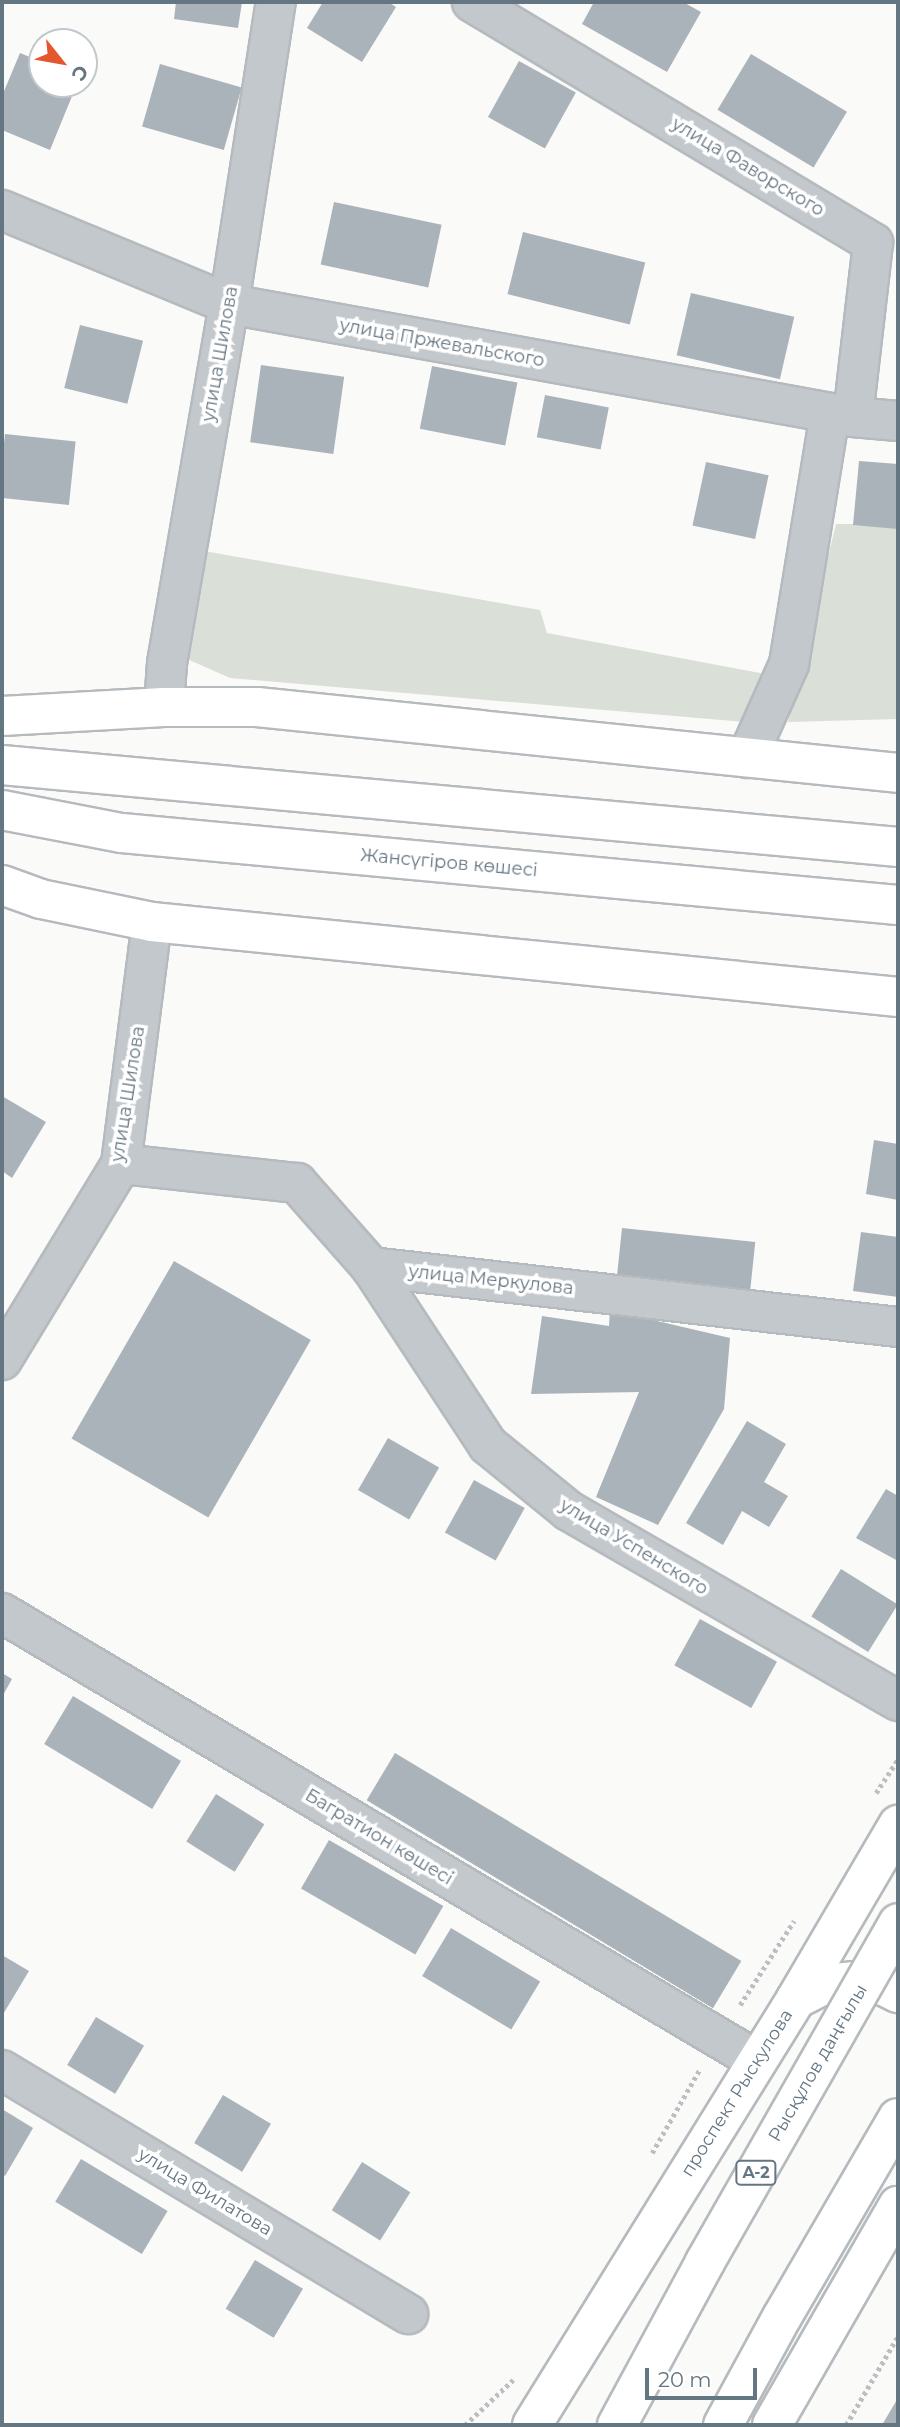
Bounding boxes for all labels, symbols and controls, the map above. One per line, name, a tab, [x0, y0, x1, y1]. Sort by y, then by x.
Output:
north arrow	[28, 28, 98, 98]
text: С	[66, 61, 93, 85]
street label: улица Фаворского	[668, 113, 828, 221]
street label: улица Шилова	[197, 285, 243, 423]
street label: улица Пржевальского	[338, 314, 546, 372]
street label: Жансүгіров көшесі	[359, 844, 539, 882]
street label: улица Шилова	[107, 1025, 149, 1163]
street label: улица Меркулова	[407, 1261, 575, 1299]
street label: улица Успенского	[556, 1494, 712, 1600]
street label: Багратион көшесі	[301, 1784, 457, 1890]
street label: Рысқұлов даңғылы	[764, 1980, 872, 2146]
street label: проспект Рыскулова	[677, 2005, 797, 2181]
street label: улица Филатова	[134, 2143, 276, 2241]
road number: A-2	[735, 2160, 777, 2186]
scale bar	[648, 2354, 760, 2398]
text: 20 m	[658, 2367, 712, 2392]

